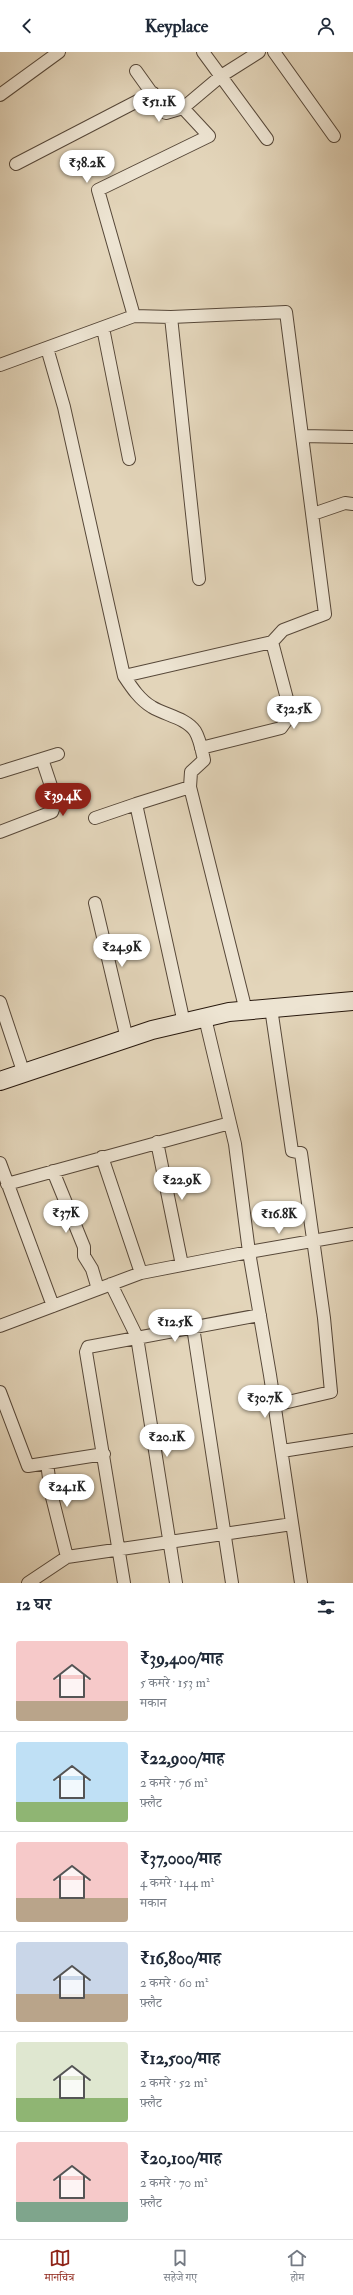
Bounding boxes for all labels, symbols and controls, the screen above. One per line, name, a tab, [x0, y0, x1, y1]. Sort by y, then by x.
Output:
icon: back	[16, 15, 38, 37]
text: Keyplace	[145, 15, 208, 38]
icon: person	[315, 15, 337, 37]
pin: ₹51.1K	[126, 89, 192, 123]
text: ₹51.1K	[142, 94, 176, 110]
pin: ₹38.2K	[54, 150, 120, 184]
text: ₹38.2K	[69, 155, 105, 171]
pin: ₹32.5K	[261, 696, 327, 730]
text: ₹32.5K	[276, 701, 312, 717]
pin: ₹39.4K	[30, 783, 96, 817]
text: ₹39.4K	[44, 788, 82, 804]
pin: ₹24.9K	[89, 934, 155, 968]
text: ₹24.9K	[102, 939, 142, 955]
pin: ₹22.9K	[149, 1167, 215, 1201]
text: ₹22.9K	[163, 1172, 201, 1188]
pin: ₹37K	[42, 1200, 90, 1234]
pin: ₹16.8K	[246, 1201, 312, 1235]
text: ₹37K	[52, 1205, 80, 1221]
text: ₹16.8K	[261, 1206, 297, 1222]
pin: ₹12.5K	[142, 1309, 208, 1343]
text: ₹12.5K	[157, 1314, 193, 1330]
pin: ₹30.7K	[232, 1385, 298, 1419]
text: ₹30.7K	[247, 1390, 283, 1406]
pin: ₹20.1K	[134, 1424, 200, 1458]
text: ₹20.1K	[149, 1429, 185, 1445]
pin: ₹24.1K	[34, 1474, 100, 1508]
text: ₹24.1K	[48, 1479, 86, 1495]
text: 12 घर	[16, 1594, 51, 1615]
icon: filters	[315, 1596, 337, 1618]
text: ₹39,400/माह	[140, 1648, 223, 1669]
icon: home	[48, 1657, 96, 1705]
text: 5 कमरे · 153 m²	[140, 1675, 210, 1691]
text: मकान	[140, 1695, 166, 1711]
text: ₹22,900/माह	[140, 1748, 224, 1769]
icon: home	[48, 1758, 96, 1806]
text: 2 कमरे · 76 m²	[140, 1775, 208, 1791]
text: फ़्लैट	[140, 1795, 162, 1811]
text: ₹37,000/माह	[140, 1848, 221, 1869]
icon: home	[48, 1858, 96, 1906]
text: 4 कमरे · 144 m²	[140, 1875, 214, 1891]
text: मकान	[140, 1895, 166, 1911]
text: ₹16,800/माह	[140, 1948, 221, 1969]
icon: home	[48, 1958, 96, 2006]
text: 2 कमरे · 60 m²	[140, 1975, 208, 1991]
text: फ़्लैट	[140, 1995, 162, 2011]
text: ₹12,500/माह	[140, 2048, 220, 2069]
icon: home	[48, 2058, 96, 2106]
text: 2 कमरे · 52 m²	[140, 2075, 207, 2091]
text: फ़्लैट	[140, 2095, 162, 2111]
text: ₹20,100/माह	[140, 2148, 222, 2169]
icon: home	[48, 2158, 96, 2206]
text: 2 कमरे · 70 m²	[140, 2175, 208, 2191]
text: फ़्लैट	[140, 2195, 162, 2211]
tab: मानचित्र	[45, 2247, 74, 2288]
tab: सहेजे गए	[164, 2247, 197, 2288]
tab: होम	[286, 2247, 308, 2288]

